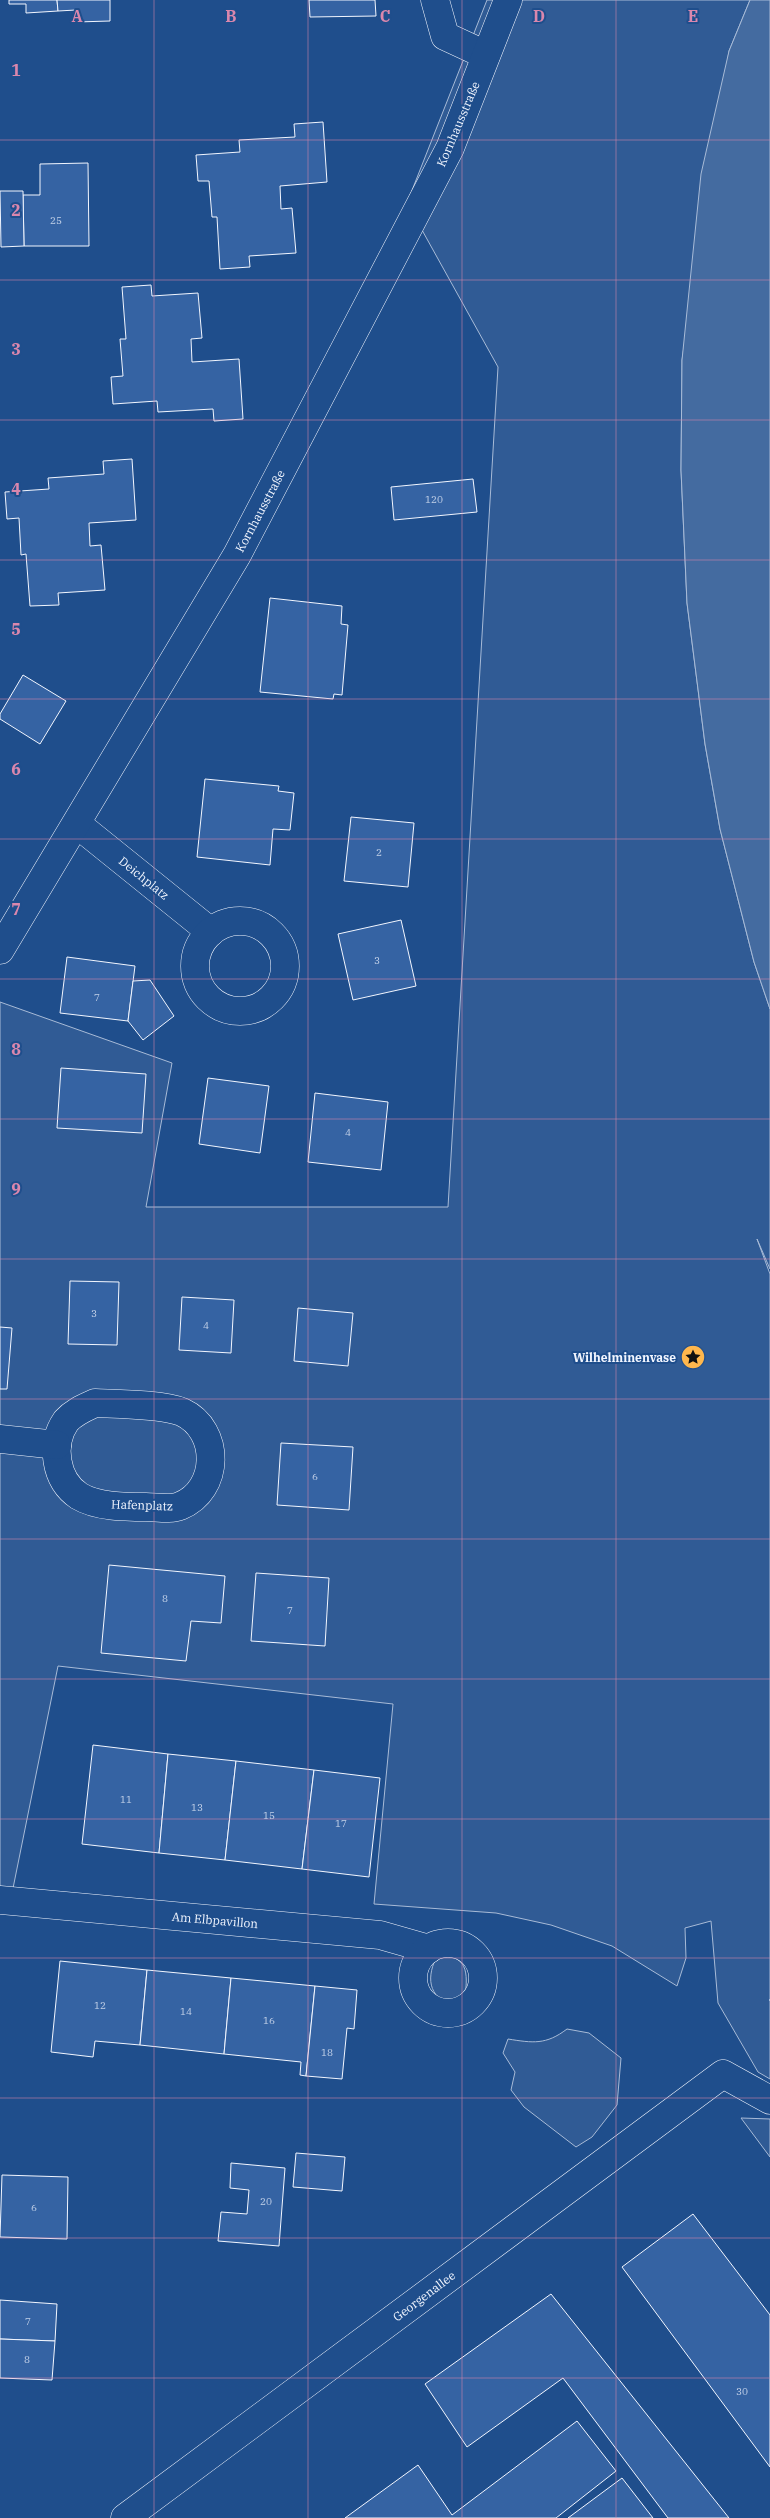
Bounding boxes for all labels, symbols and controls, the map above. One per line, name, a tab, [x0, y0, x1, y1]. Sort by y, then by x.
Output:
text: A	[71, 6, 83, 26]
text: B	[225, 6, 237, 26]
text: C	[380, 6, 390, 26]
text: D	[533, 6, 545, 26]
text: E	[688, 6, 698, 26]
text: 1	[11, 60, 21, 80]
street label: Kornhausstraße	[433, 79, 483, 169]
text: 2	[11, 200, 21, 220]
house number: 25	[50, 214, 62, 227]
text: 3	[11, 339, 21, 359]
street label: Kornhausstraße	[232, 467, 288, 555]
text: 4	[11, 479, 21, 499]
house number: 120	[425, 493, 443, 506]
text: 5	[11, 619, 21, 639]
text: 6	[11, 759, 21, 779]
house number: 2	[376, 846, 382, 859]
street label: Deichplatz	[116, 853, 172, 903]
text: 7	[11, 899, 21, 919]
house number: 3	[374, 954, 380, 967]
house number: 7	[94, 991, 100, 1004]
text: 8	[11, 1039, 21, 1059]
house number: 4	[345, 1126, 351, 1139]
text: 9	[11, 1179, 21, 1199]
house number: 3	[91, 1307, 97, 1320]
house number: 4	[203, 1319, 209, 1332]
place icon: Wilhelminenvase	[680, 1344, 706, 1370]
place label: Wilhelminenvase	[573, 1350, 676, 1365]
house number: 6	[312, 1470, 318, 1483]
street label: Hafenplatz	[111, 1496, 173, 1514]
house number: 8	[162, 1592, 168, 1605]
house number: 7	[287, 1604, 293, 1617]
house number: 11	[120, 1793, 132, 1806]
house number: 13	[191, 1801, 203, 1814]
house number: 15	[263, 1809, 275, 1822]
house number: 17	[335, 1817, 347, 1830]
street label: Am Elbpavillon	[171, 1909, 259, 1931]
house number: 12	[94, 1999, 106, 2012]
house number: 14	[180, 2005, 192, 2018]
house number: 16	[263, 2014, 275, 2027]
house number: 18	[321, 2046, 333, 2059]
house number: 20	[260, 2195, 272, 2208]
house number: 6	[31, 2201, 37, 2214]
street label: Georgenallee	[390, 2268, 458, 2324]
house number: 7	[25, 2315, 31, 2328]
house number: 8	[24, 2353, 30, 2366]
house number: 30	[736, 2385, 748, 2398]

